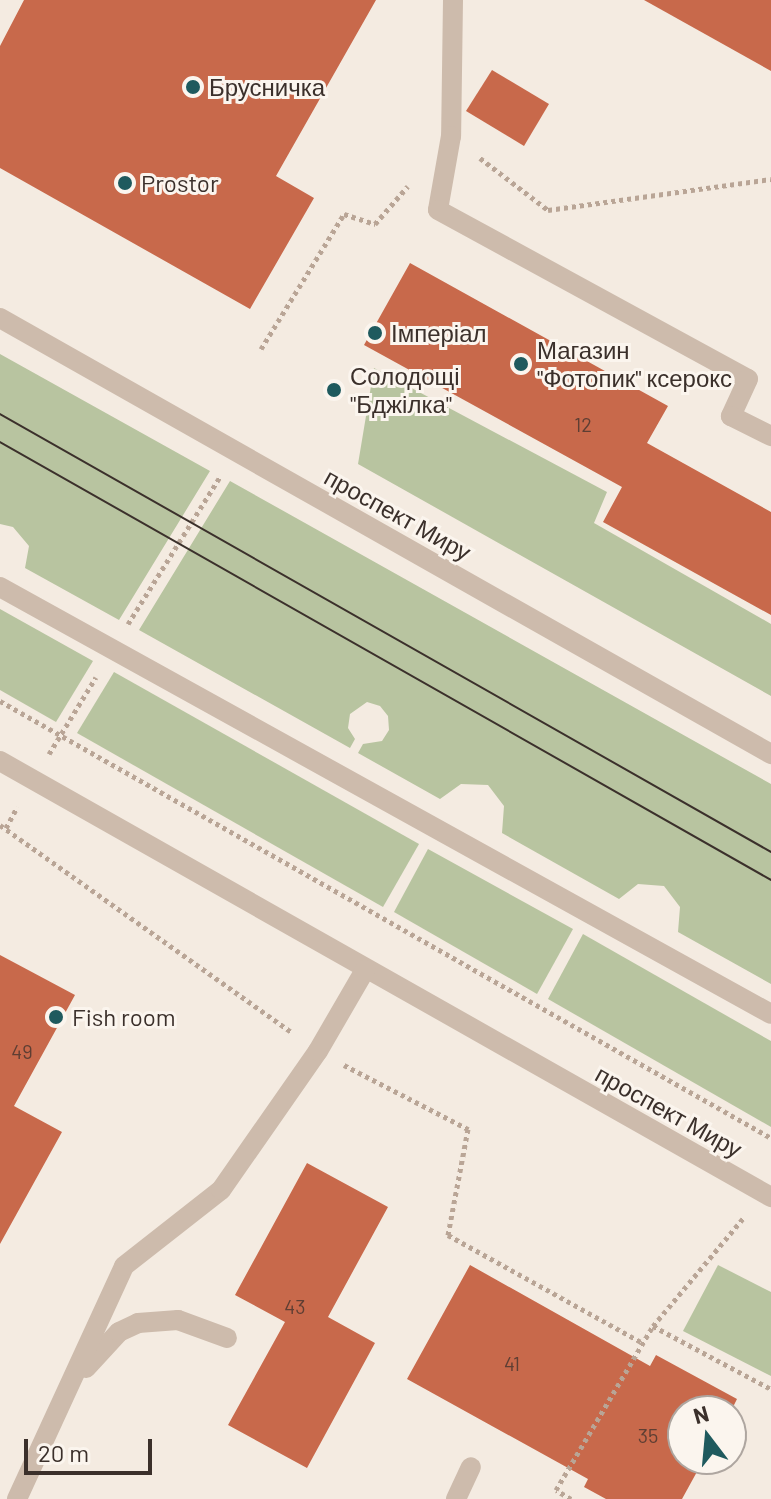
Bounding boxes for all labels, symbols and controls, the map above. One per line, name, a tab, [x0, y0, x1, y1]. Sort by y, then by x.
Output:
place label: Брусничка	[209, 73, 325, 101]
marker: Брусничка	[184, 78, 202, 96]
place label: Prostor	[141, 169, 219, 197]
marker: Prostor	[116, 174, 134, 192]
place label: Імперіал	[391, 319, 487, 347]
marker: Імперіал	[366, 324, 384, 342]
place label: Магазин "Фотопик" ксерокс	[537, 336, 732, 392]
marker: Магазин "Фотопик" ксерокс	[512, 355, 530, 373]
place label: Солодощі "Бджілка"	[350, 362, 460, 418]
marker: Солодощі "Бджілка"	[325, 381, 343, 399]
house number: 12	[574, 412, 592, 436]
street label: проспект Миру	[320, 462, 476, 566]
place label: Fish room	[72, 1003, 176, 1031]
marker: Fish room	[47, 1008, 65, 1026]
house number: 49	[11, 1039, 33, 1063]
street label: проспект Миру	[591, 1059, 747, 1163]
house number: 43	[284, 1294, 306, 1318]
house number: 41	[504, 1351, 520, 1375]
north arrow	[667, 1395, 747, 1475]
text: N	[690, 1399, 712, 1428]
scale bar	[28, 1423, 156, 1473]
house number: 35	[638, 1423, 658, 1447]
text: 20 m	[38, 1438, 89, 1467]

